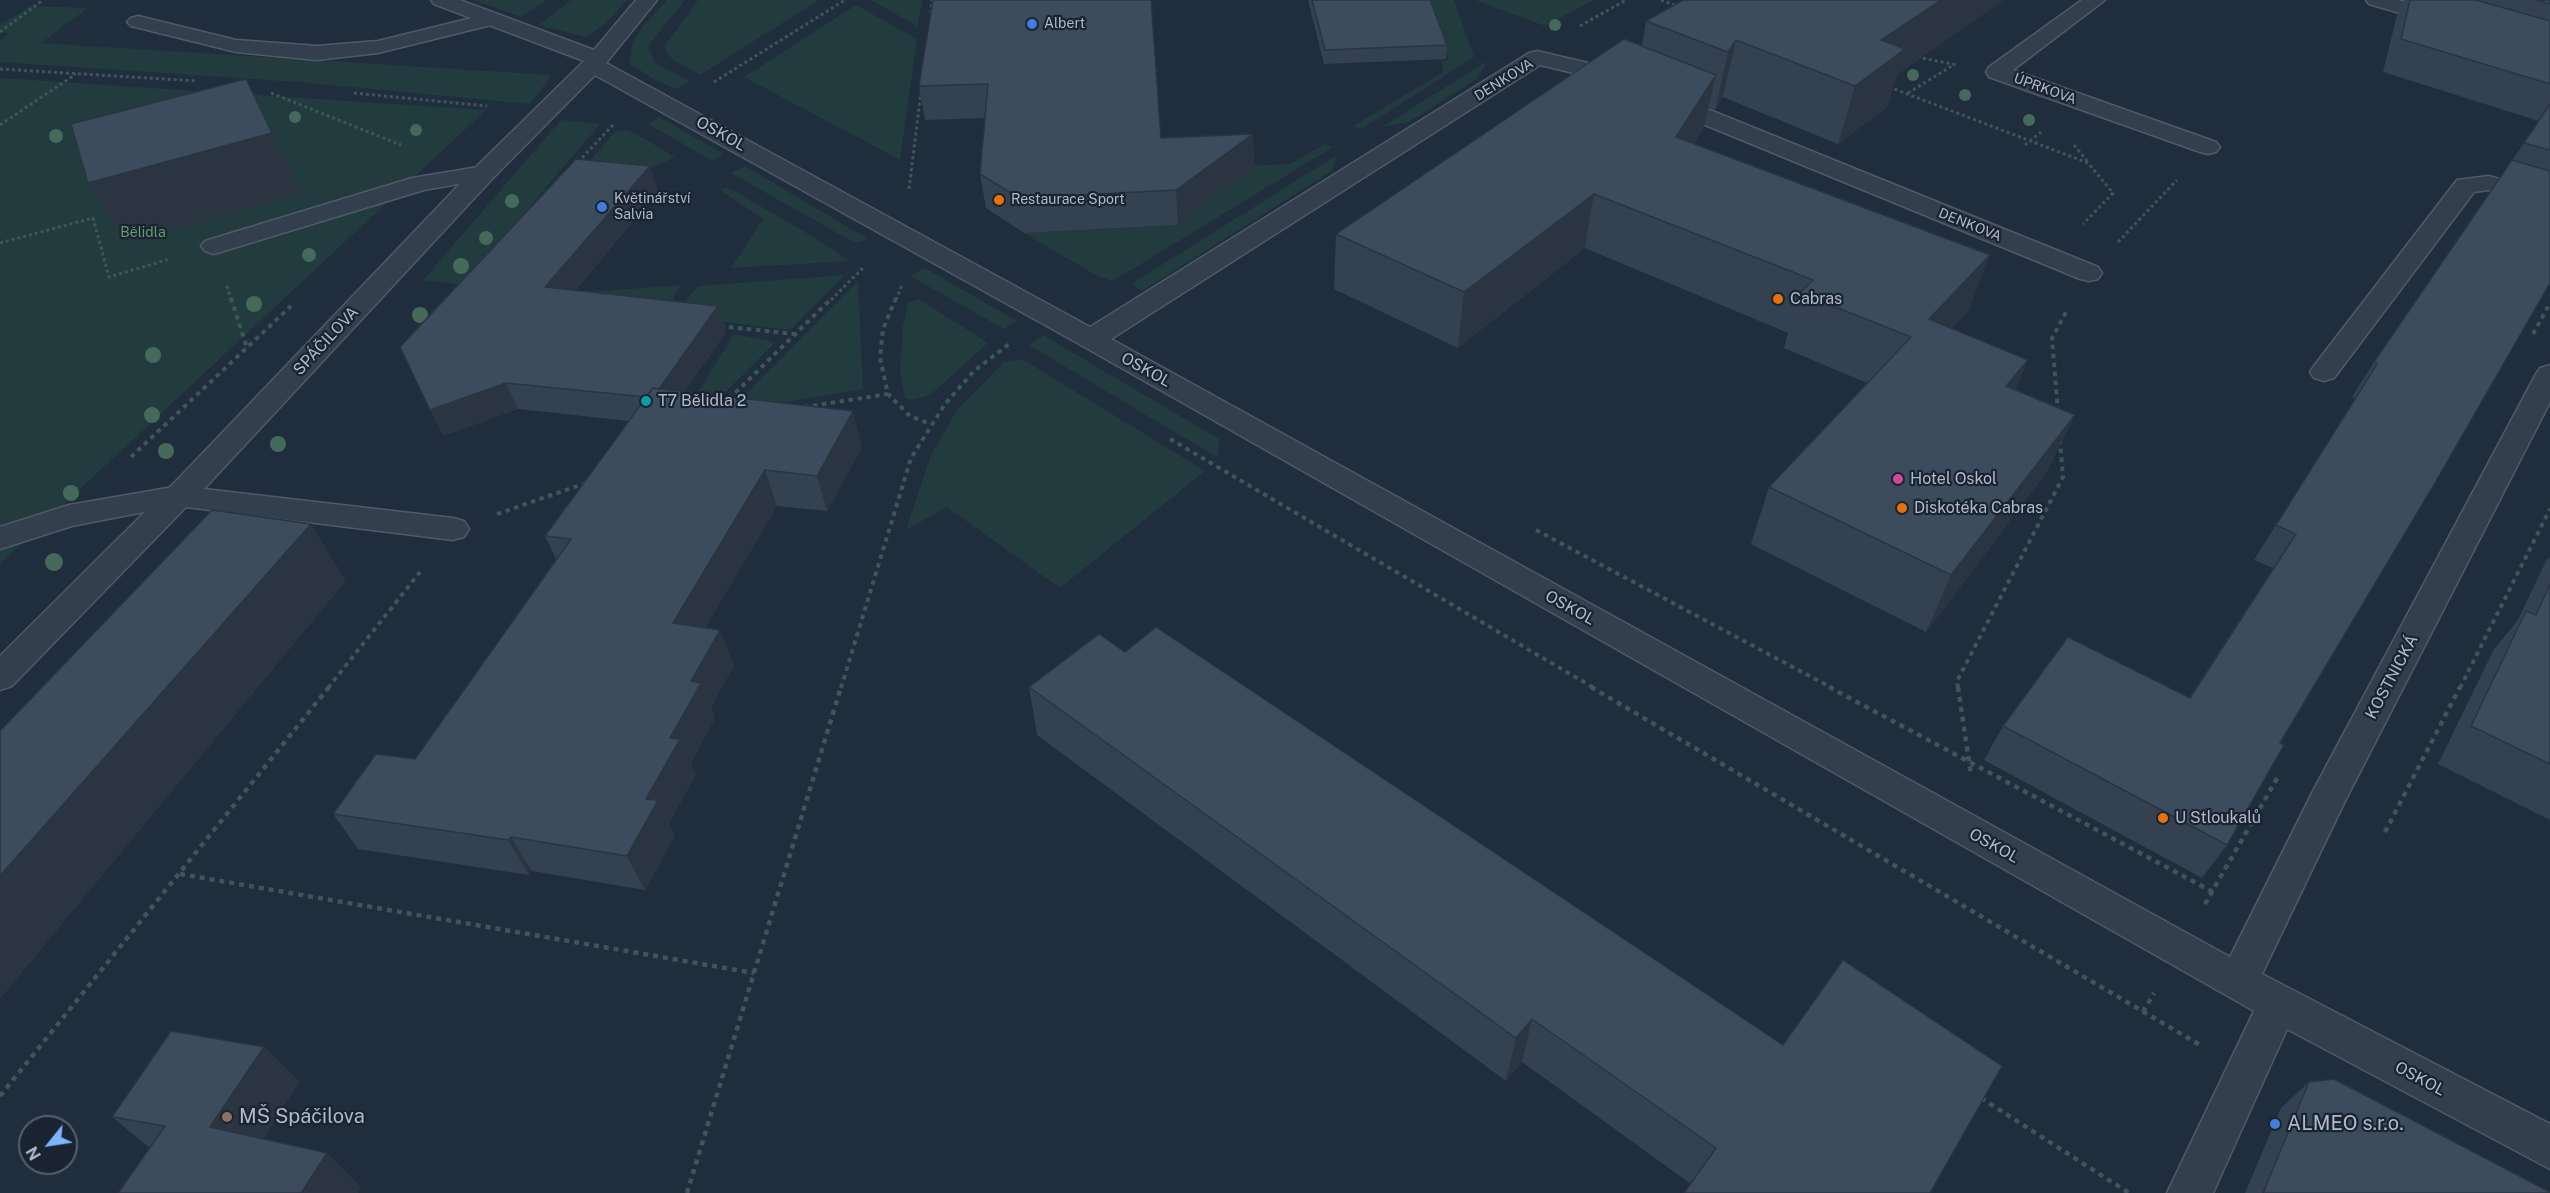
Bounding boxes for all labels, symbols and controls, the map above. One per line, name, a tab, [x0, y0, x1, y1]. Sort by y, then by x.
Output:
place label: Albert	[1044, 16, 1085, 32]
marker: Albert	[1025, 17, 1039, 31]
street label: DENKOVA	[1471, 55, 1537, 105]
street label: ÚPRKOVA	[2011, 70, 2079, 108]
street label: OSKOL	[693, 112, 749, 156]
place label: Květinářství Salvia	[614, 191, 690, 224]
place label: Restaurace Sport	[1011, 192, 1125, 208]
marker: Restaurace Sport	[992, 193, 1006, 207]
marker: Květinářství Salvia	[595, 200, 609, 214]
street label: DENKOVA	[1936, 205, 2004, 245]
park label: Bělidla	[120, 225, 166, 241]
place label: Cabras	[1790, 289, 1842, 309]
marker: Cabras	[1771, 292, 1785, 306]
street label: SPÁČILOVA	[289, 303, 363, 379]
street label: OSKOL	[1118, 348, 1174, 392]
place label: T7 Bělidla 2	[658, 391, 746, 411]
marker: T7 Bělidla 2	[639, 394, 653, 408]
place label: Hotel Oskol	[1910, 469, 1997, 489]
marker: Hotel Oskol	[1891, 472, 1905, 486]
place label: Diskotéka Cabras	[1914, 498, 2043, 518]
marker: Diskotéka Cabras	[1895, 501, 1909, 515]
street label: OSKOL	[1542, 586, 1598, 630]
street label: KOSTNICKÁ	[2362, 632, 2422, 722]
place label: U Stloukalů	[2175, 808, 2261, 828]
marker: U Stloukalů	[2156, 811, 2170, 825]
street label: OSKOL	[1966, 824, 2022, 868]
street label: OSKOL	[2392, 1058, 2448, 1100]
place label: MŠ Spáčilova	[239, 1105, 365, 1129]
marker: MŠ Spáčilova	[220, 1110, 234, 1124]
place label: ALMEO s.r.o.	[2287, 1112, 2404, 1136]
north arrow	[18, 1115, 78, 1175]
marker: ALMEO s.r.o.	[2268, 1117, 2282, 1131]
text: N	[22, 1143, 45, 1163]

